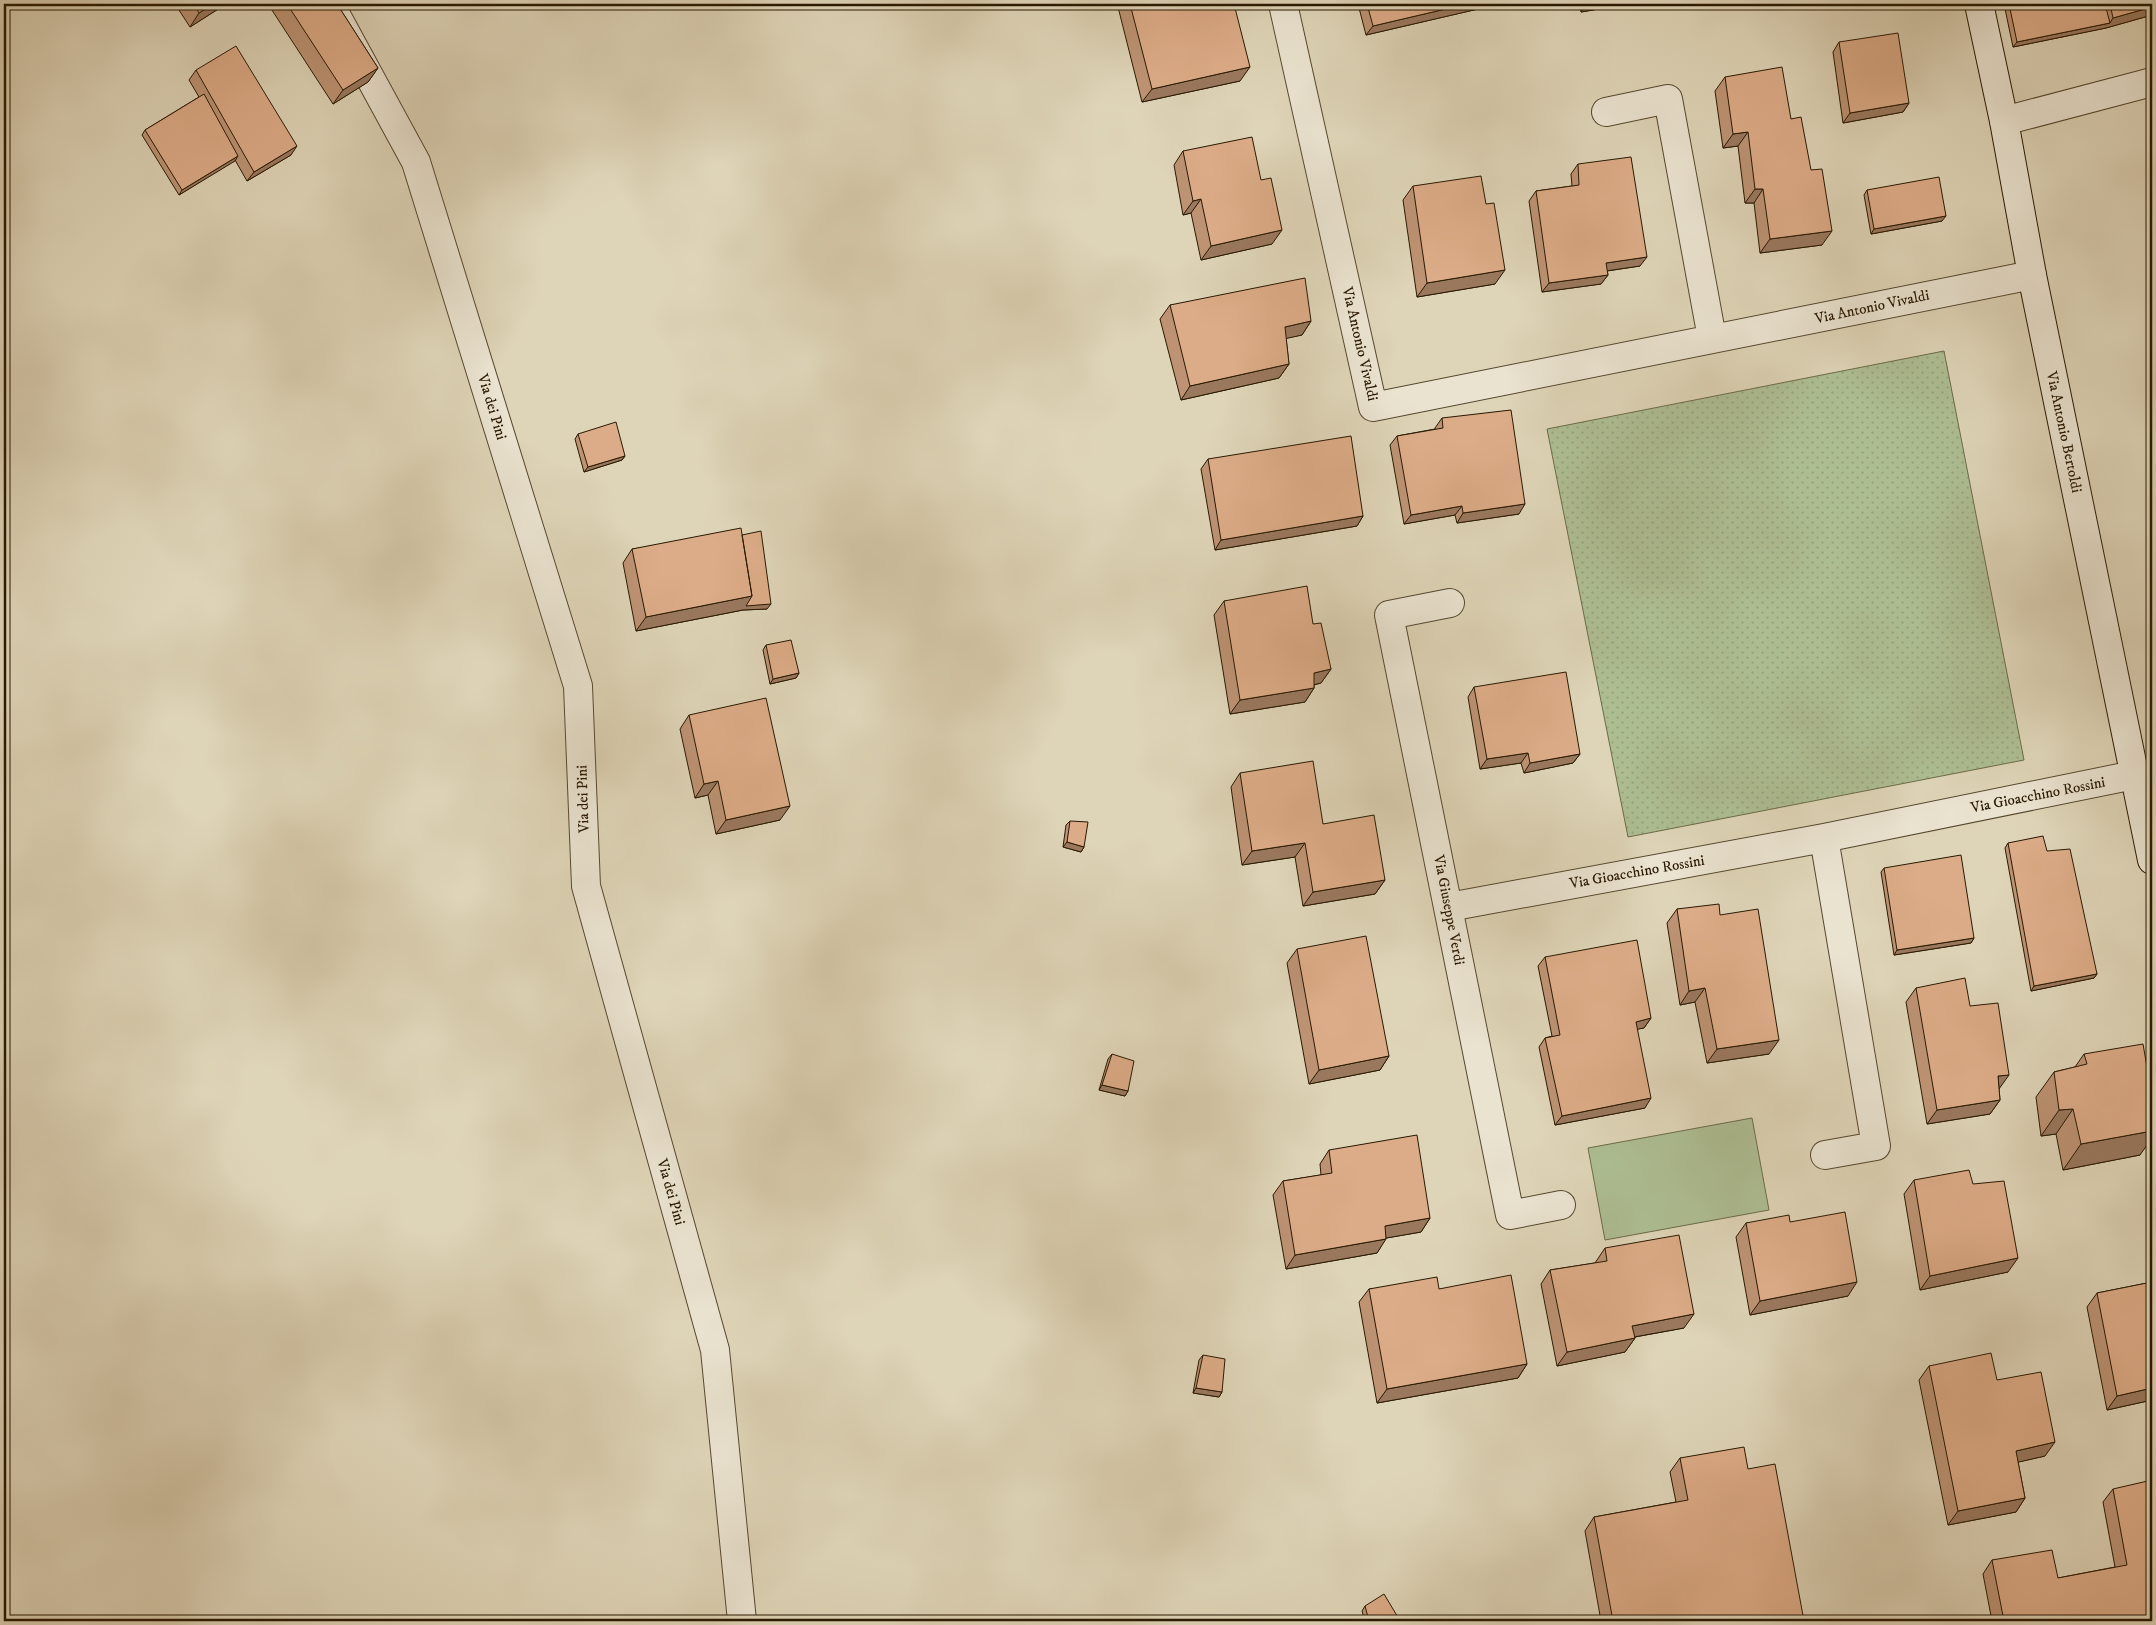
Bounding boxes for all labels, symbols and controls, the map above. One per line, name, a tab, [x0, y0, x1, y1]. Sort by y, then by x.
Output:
street label: Via Antonio Vivaldi	[1337, 284, 1382, 403]
street label: Via Antonio Vivaldi	[1812, 286, 1931, 329]
street label: Via Antonio Bertoldi	[2042, 369, 2086, 495]
street label: Via dei Pini	[473, 371, 511, 442]
street label: Via dei Pini	[572, 765, 594, 834]
street label: Via Gioacchino Rossini	[1968, 773, 2107, 818]
street label: Via Gioacchino Rossini	[1567, 851, 1706, 893]
street label: Via Giuseppe Verdi	[1429, 852, 1469, 967]
street label: Via dei Pini	[652, 1156, 690, 1227]

